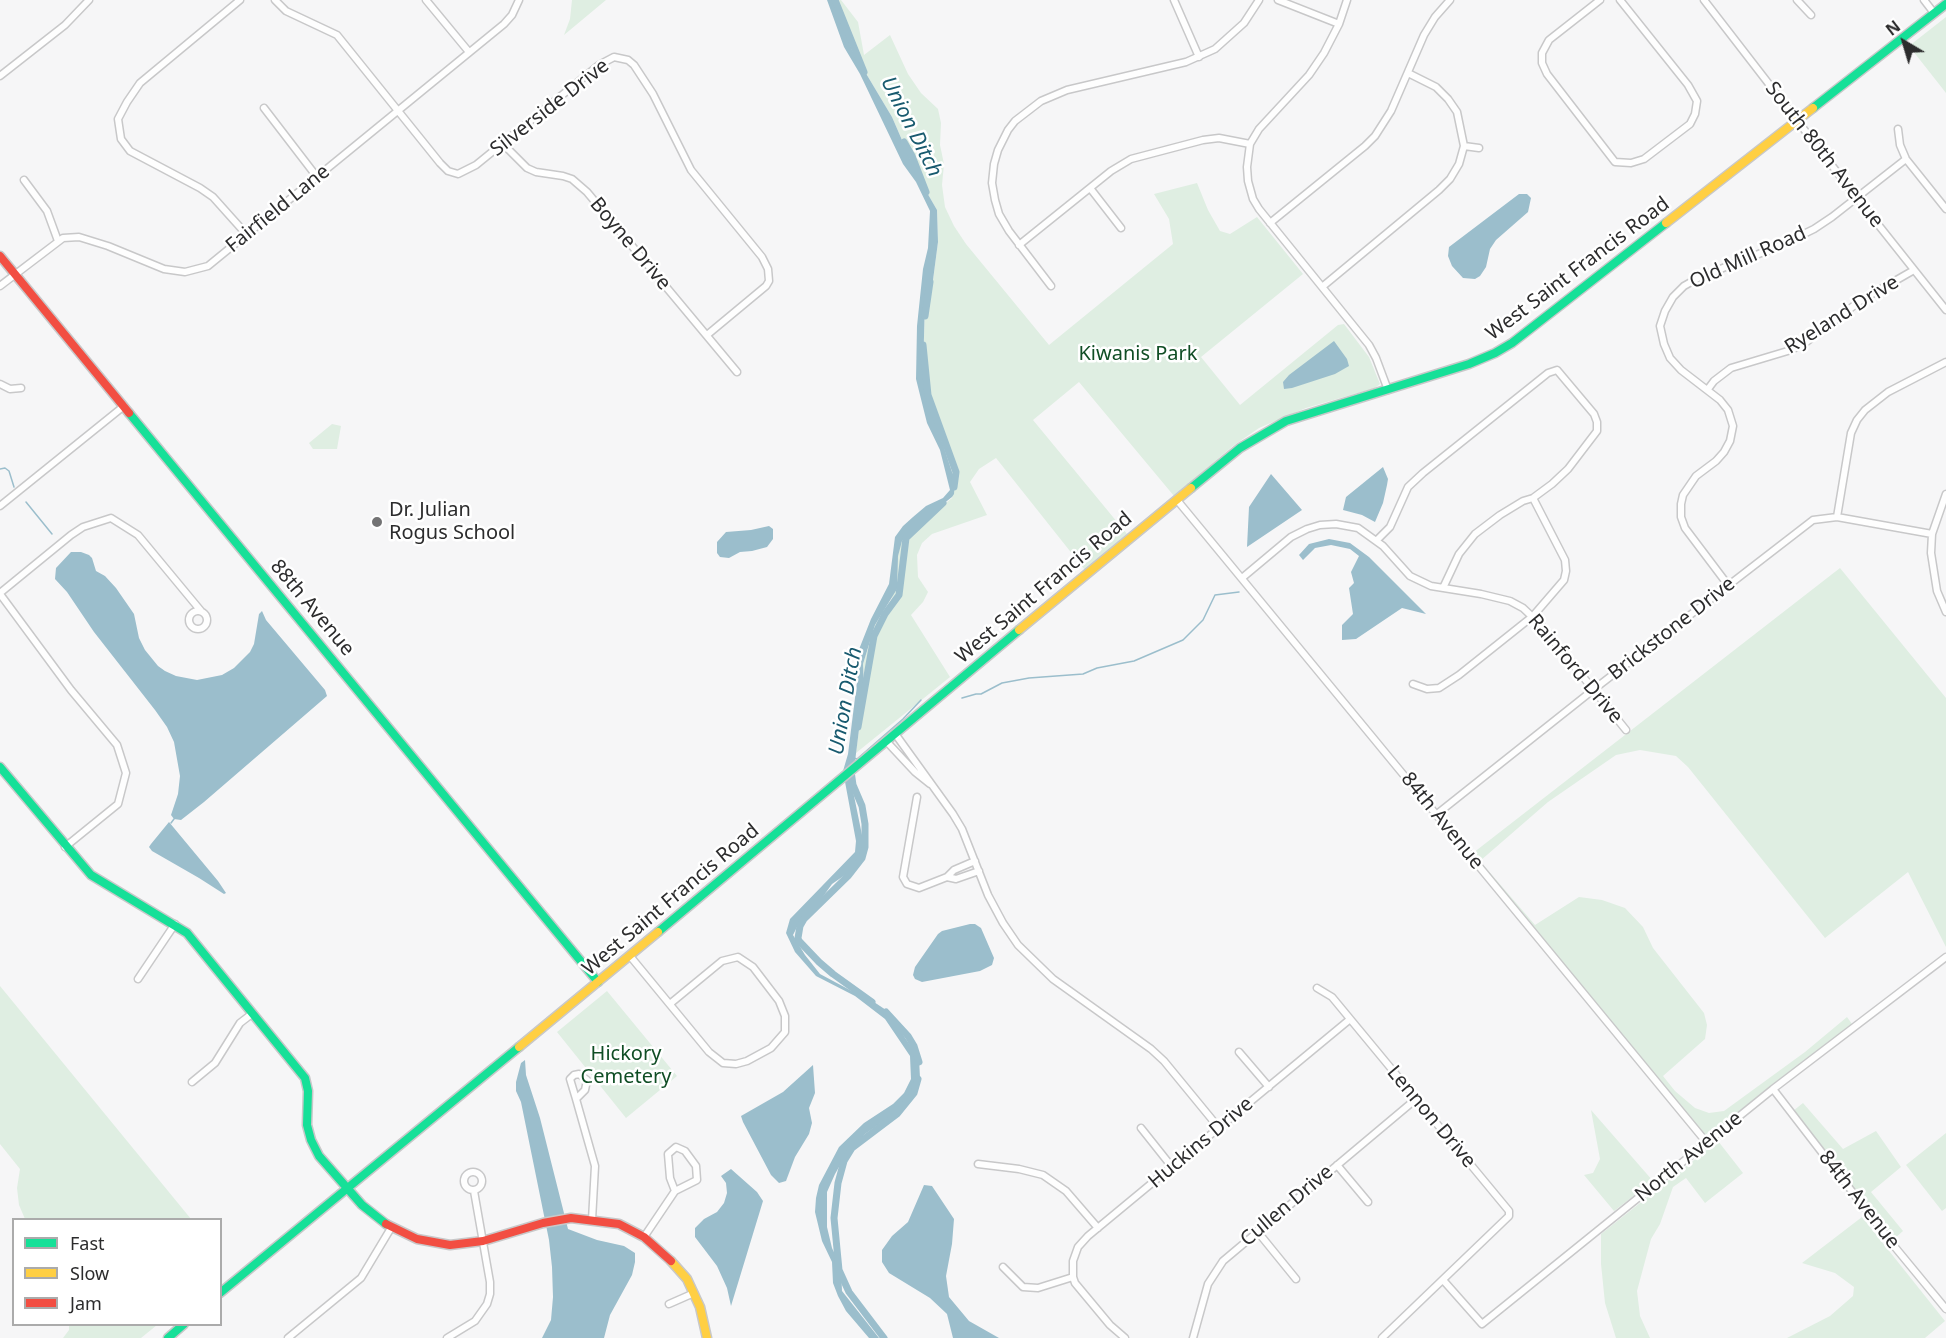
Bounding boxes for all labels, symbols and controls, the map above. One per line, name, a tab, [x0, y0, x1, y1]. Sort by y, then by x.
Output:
north arrow	[1874, 12, 1934, 72]
text: N	[1881, 15, 1905, 40]
street label: Silverside Drive	[486, 54, 614, 162]
water label: Union Ditch	[875, 73, 947, 181]
street label: South 80th Avenue	[1760, 77, 1888, 233]
street label: Fairfield Lane	[221, 160, 335, 258]
street label: West Saint Francis Road	[1482, 192, 1674, 346]
street label: Boyne Drive	[584, 193, 676, 295]
street label: Old Mill Road	[1686, 222, 1810, 294]
street label: Ryeland Drive	[1781, 270, 1903, 360]
park label: Kiwanis Park	[1078, 342, 1198, 366]
place label: Dr. Julian Rogus School	[389, 498, 515, 545]
street label: West Saint Francis Road	[951, 507, 1137, 669]
marker: Dr. Julian Rogus School	[370, 515, 384, 529]
street label: 88th Avenue	[265, 555, 359, 661]
street label: Brickstone Drive	[1604, 572, 1740, 686]
street label: Rainford Drive	[1522, 610, 1628, 728]
water label: Union Ditch	[824, 645, 868, 757]
street label: 84th Avenue	[1396, 768, 1488, 874]
street label: West Saint Francis Road	[578, 819, 764, 981]
park label: Hickory Cemetery	[581, 1042, 671, 1089]
street label: Lennon Drive	[1381, 1061, 1481, 1173]
street label: Huckins Drive	[1144, 1092, 1258, 1194]
street label: North Avenue	[1631, 1107, 1747, 1207]
street label: 84th Avenue	[1813, 1146, 1905, 1254]
street label: Cullen Drive	[1236, 1160, 1338, 1252]
legend	[12, 1218, 222, 1326]
text: Fast	[70, 1231, 105, 1255]
text: Slow	[70, 1261, 109, 1285]
text: Jam	[70, 1291, 102, 1315]

